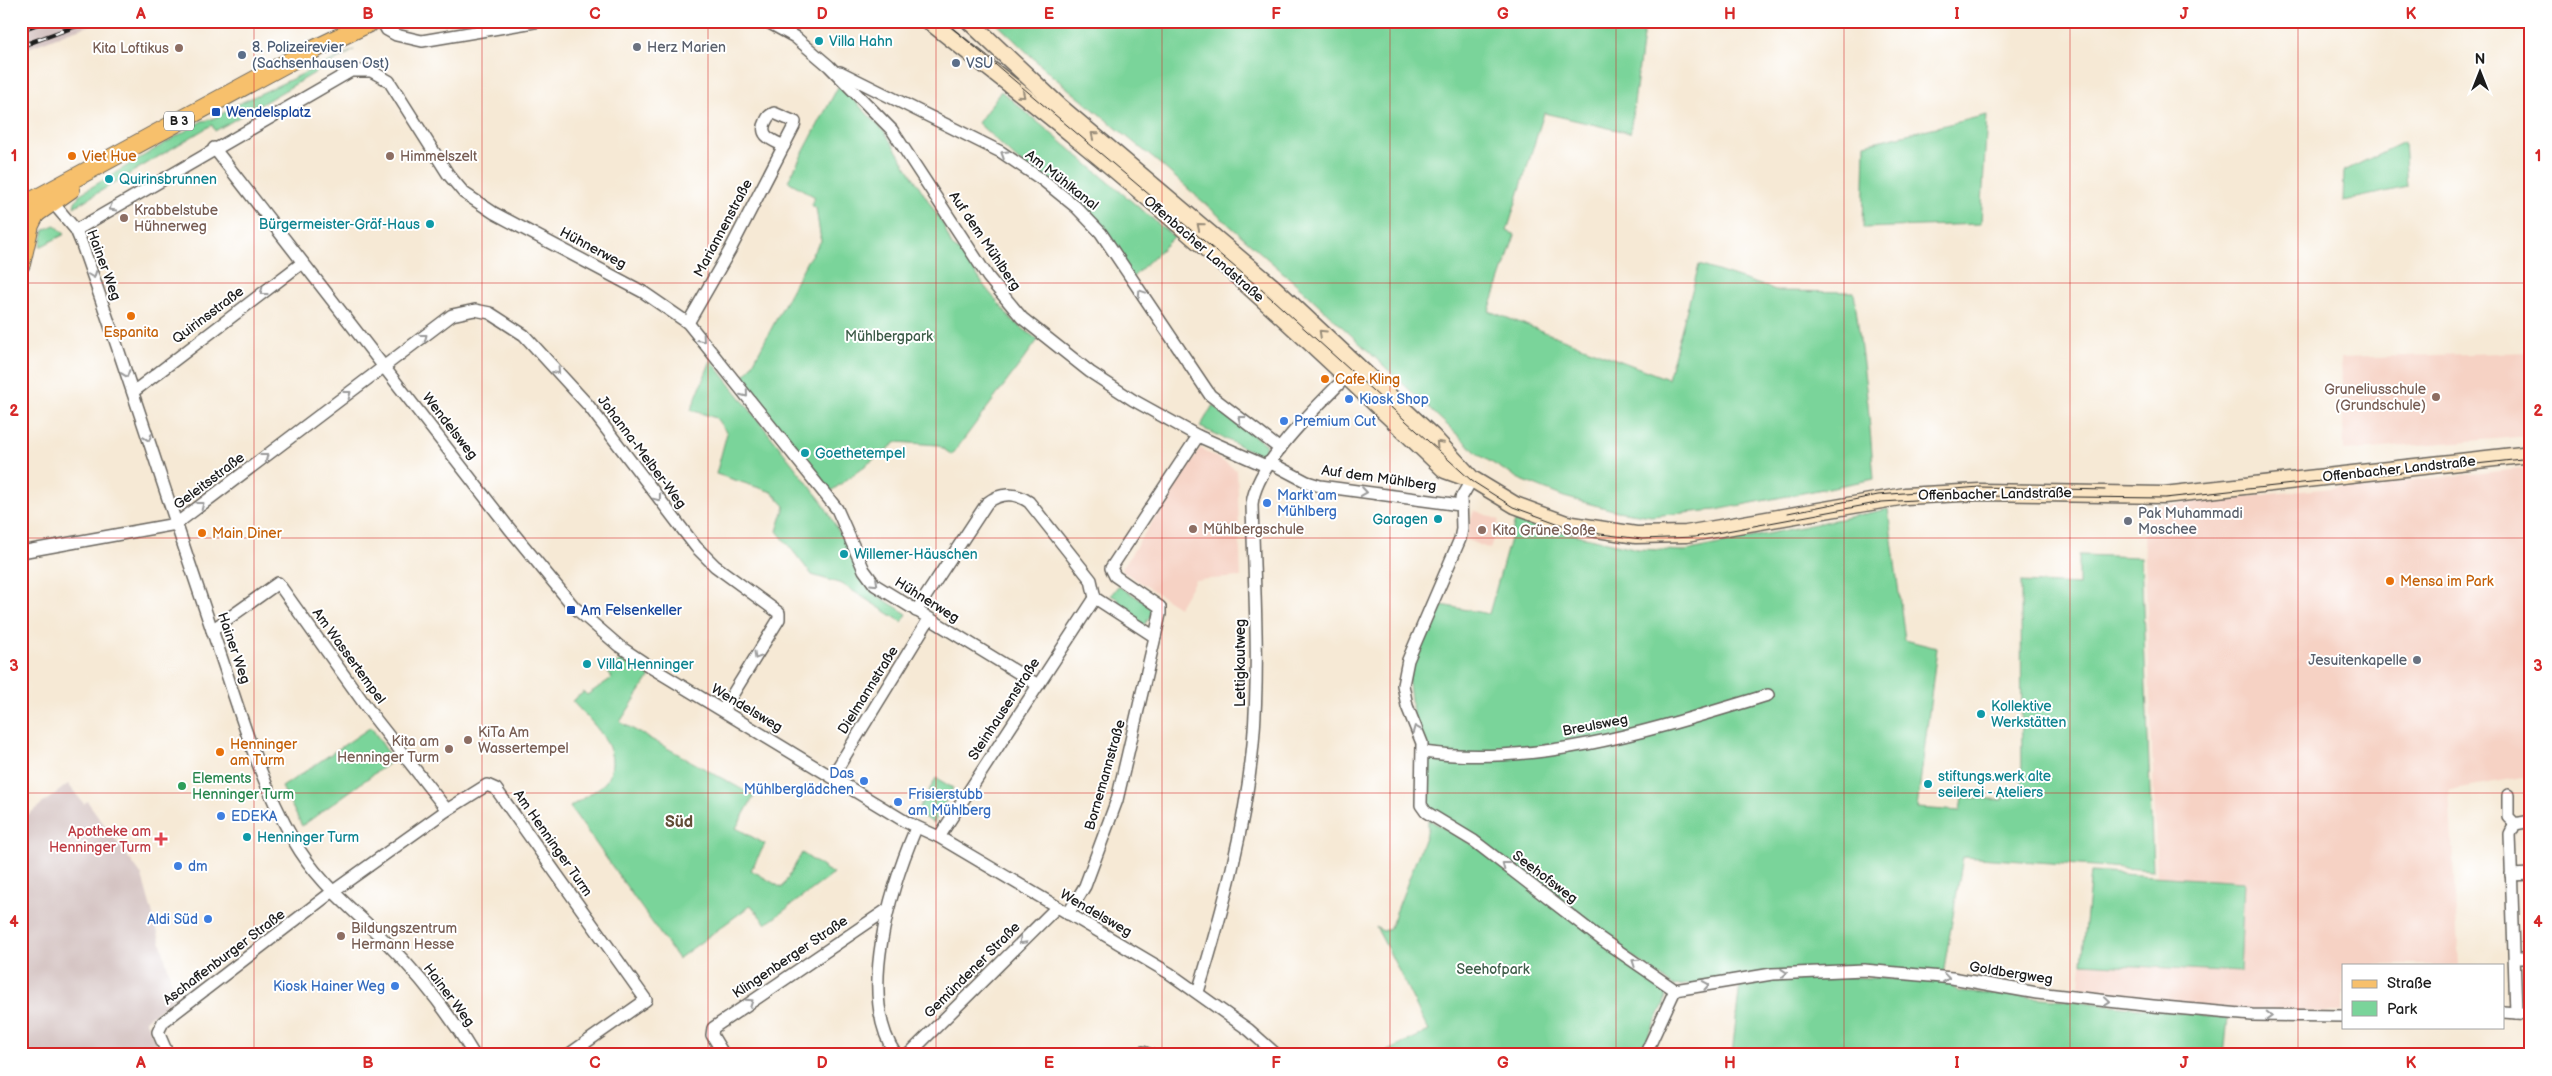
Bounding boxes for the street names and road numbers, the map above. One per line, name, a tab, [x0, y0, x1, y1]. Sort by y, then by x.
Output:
road number: B 3	[164, 112, 194, 130]
street label: Am Mühlkanal	[1022, 146, 1102, 214]
street label: Mariannenstraße	[690, 176, 756, 280]
street label: Auf dem Mühlberg	[946, 188, 1024, 294]
street label: Offenbacher Landstraße	[1140, 192, 1268, 306]
street label: Hühnerweg	[557, 223, 629, 273]
street label: Hainer Weg	[83, 227, 125, 303]
street label: Quirinsstraße	[169, 283, 247, 347]
street label: Wendelsweg	[419, 389, 481, 463]
street label: Johanna-Melber-Weg	[594, 392, 690, 512]
street label: Geleitsstraße	[170, 449, 248, 513]
street label: Offenbacher Landstraße	[2322, 453, 2476, 485]
street label: Auf dem Mühlberg	[1320, 462, 1438, 494]
street label: Offenbacher Landstraße	[1918, 484, 2072, 504]
street label: Hühnerweg	[892, 574, 962, 626]
street label: Am Wassertempel	[309, 605, 389, 707]
street label: Hainer Weg	[214, 610, 254, 686]
street label: Lettigkautweg	[1232, 619, 1249, 707]
street label: Dielmannstraße	[834, 643, 902, 737]
street label: Steinhausenstraße	[965, 655, 1043, 763]
street label: Wendelsweg	[708, 680, 786, 736]
street label: Breulsweg	[1561, 710, 1629, 740]
street label: Bornemannstraße	[1081, 718, 1129, 832]
street label: Am Henninger Turm	[510, 787, 596, 899]
street label: Seehofsweg	[1509, 847, 1581, 907]
street label: Wendelsweg	[1057, 886, 1135, 940]
street label: Aschaffenburger Straße	[160, 906, 288, 1008]
street label: Klingenberger Straße	[729, 912, 851, 1002]
street label: Gemündener Straße	[920, 918, 1024, 1022]
street label: Goldbergweg	[1968, 958, 2054, 988]
street label: Hainer Weg	[420, 960, 478, 1030]

